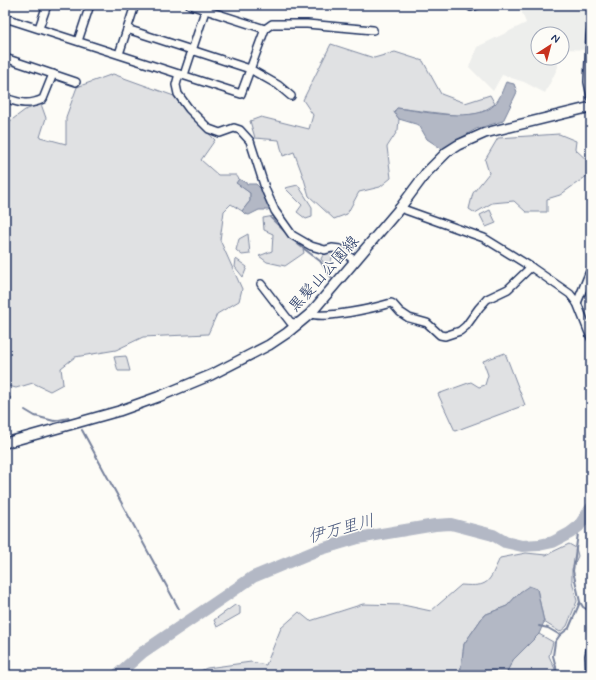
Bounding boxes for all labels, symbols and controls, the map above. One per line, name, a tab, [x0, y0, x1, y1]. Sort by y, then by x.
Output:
north arrow	[530, 26, 570, 66]
text: N	[548, 31, 562, 47]
street label: 黒髪山公園線	[284, 231, 364, 317]
water label: 伊万里川	[306, 510, 377, 548]

